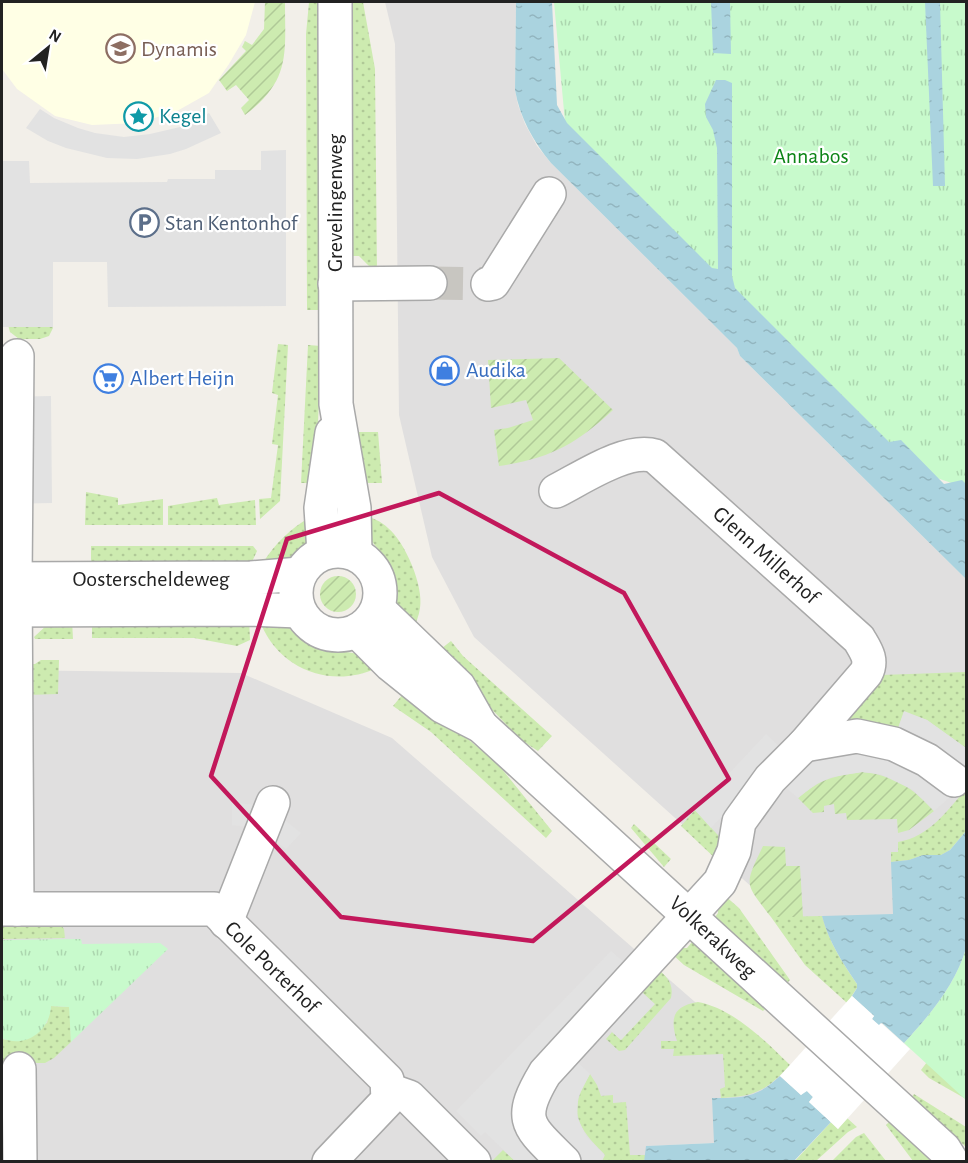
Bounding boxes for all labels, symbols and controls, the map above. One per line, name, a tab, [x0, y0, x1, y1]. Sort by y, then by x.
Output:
north arrow	[18, 18, 78, 78]
text: N	[46, 26, 64, 46]
school or university icon: Dynamis	[104, 33, 136, 65]
place label: Dynamis	[141, 38, 217, 60]
place icon: Kegel	[122, 100, 154, 132]
place label: Kegel	[159, 105, 207, 127]
street label: Grevelingenweg	[324, 134, 346, 272]
park label: Annabos	[773, 145, 849, 167]
parking icon: Stan Kentonhof	[128, 207, 160, 239]
place label: Stan Kentonhof	[165, 212, 299, 234]
shop icon: Audika	[429, 354, 461, 386]
place label: Audika	[466, 359, 526, 381]
supermarket icon: Albert Heijn	[93, 362, 125, 394]
place label: Albert Heijn	[130, 367, 235, 389]
street label: Glenn Millerhof	[709, 502, 824, 609]
street label: Oosterscheldeweg	[72, 568, 230, 590]
street label: Volkerakweg	[665, 892, 761, 983]
street label: Cole Porterhof	[221, 917, 324, 1018]

